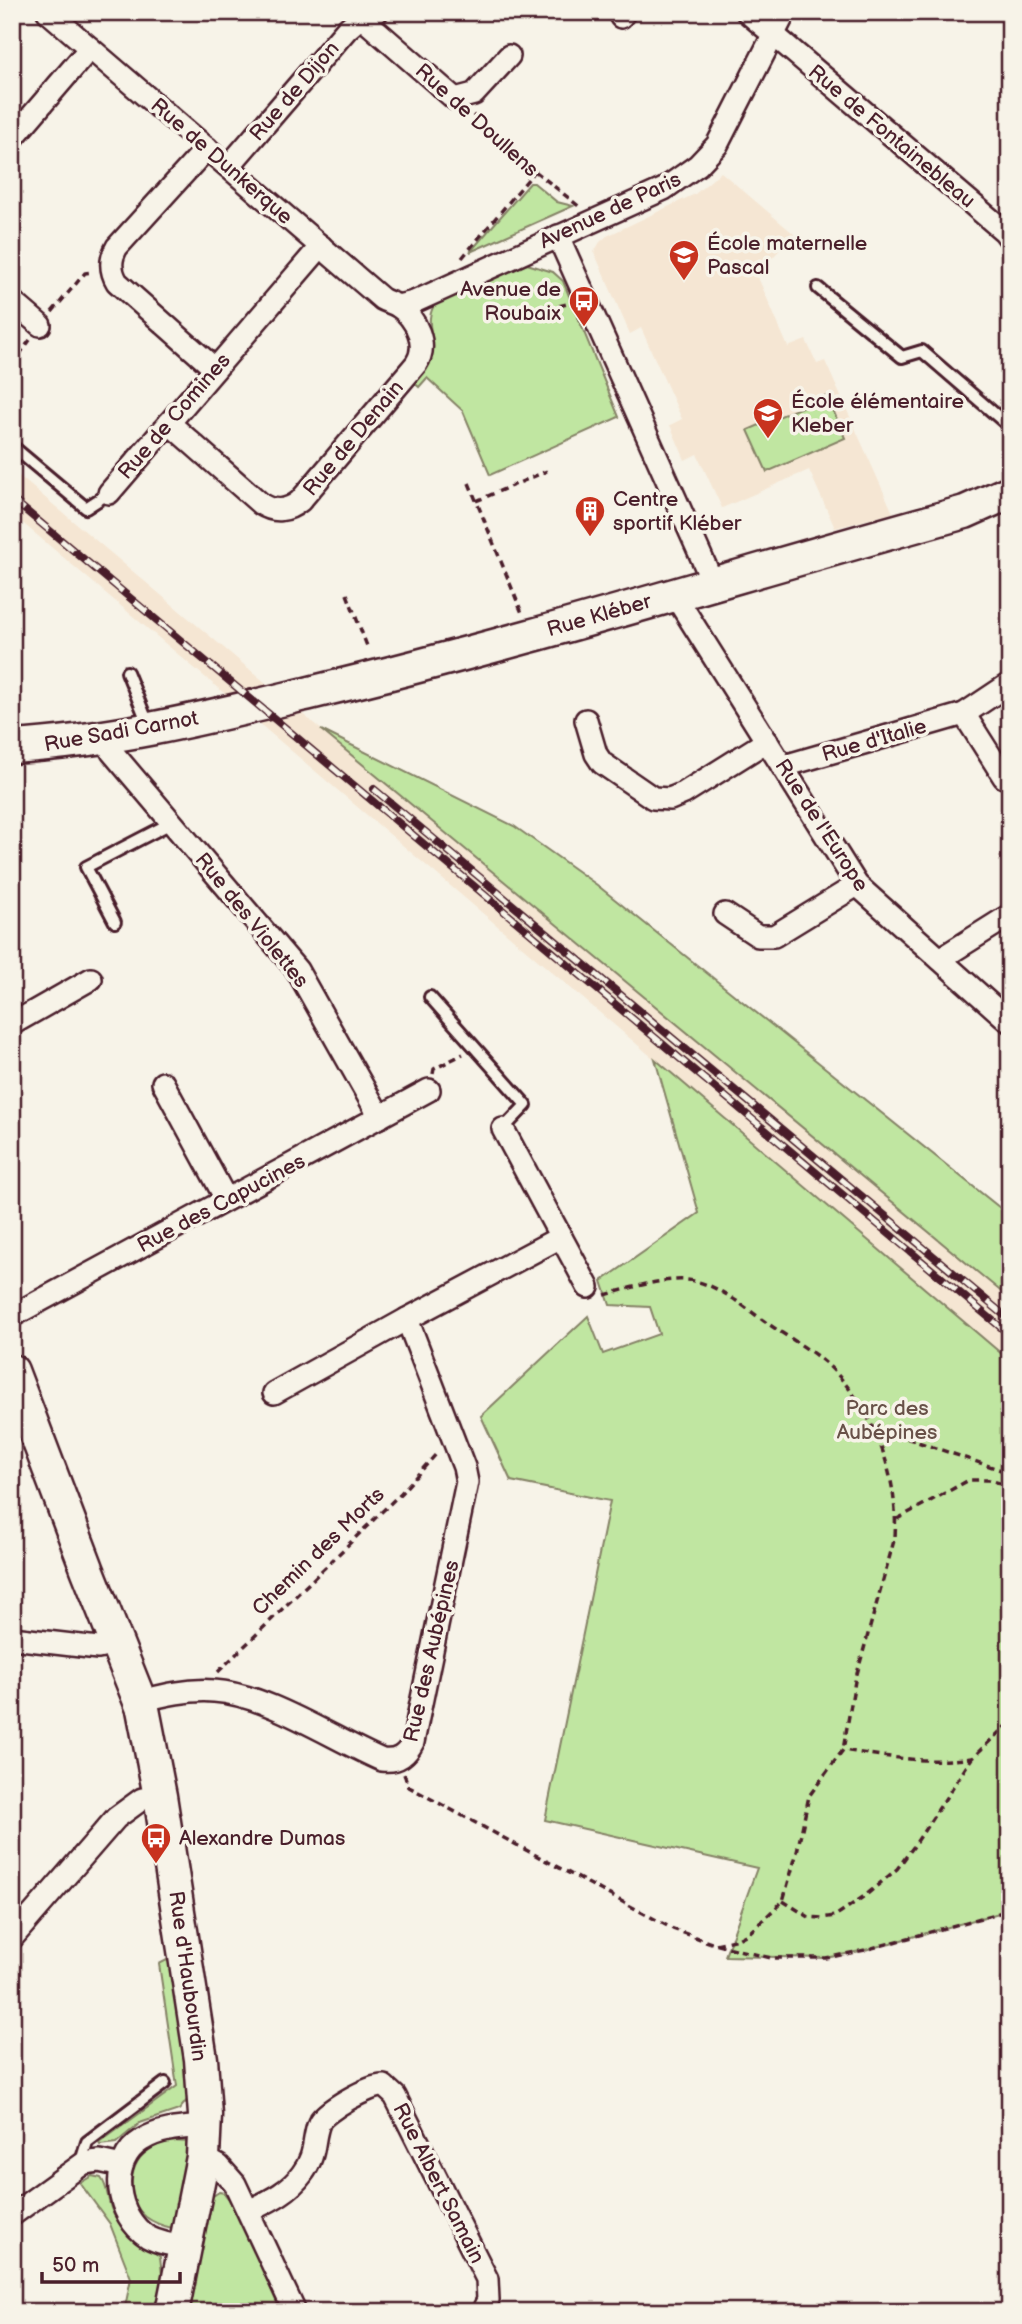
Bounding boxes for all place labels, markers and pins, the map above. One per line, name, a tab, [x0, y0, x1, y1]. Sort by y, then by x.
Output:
place label: École maternelle Pascal	[707, 231, 867, 280]
school or university icon: École maternelle Pascal	[667, 238, 701, 282]
place label: Avenue de Roubaix	[460, 277, 561, 326]
bus stop icon: Avenue de Roubaix	[567, 284, 601, 328]
place label: École élémentaire Kleber	[791, 389, 964, 438]
school or university icon: École élémentaire Kleber	[751, 396, 785, 440]
place label: Centre sportif Kléber	[613, 487, 742, 536]
building icon: Centre sportif Kléber	[573, 494, 607, 538]
bus stop icon: Alexandre Dumas	[139, 1821, 173, 1865]
place label: Alexandre Dumas	[179, 1826, 345, 1851]

